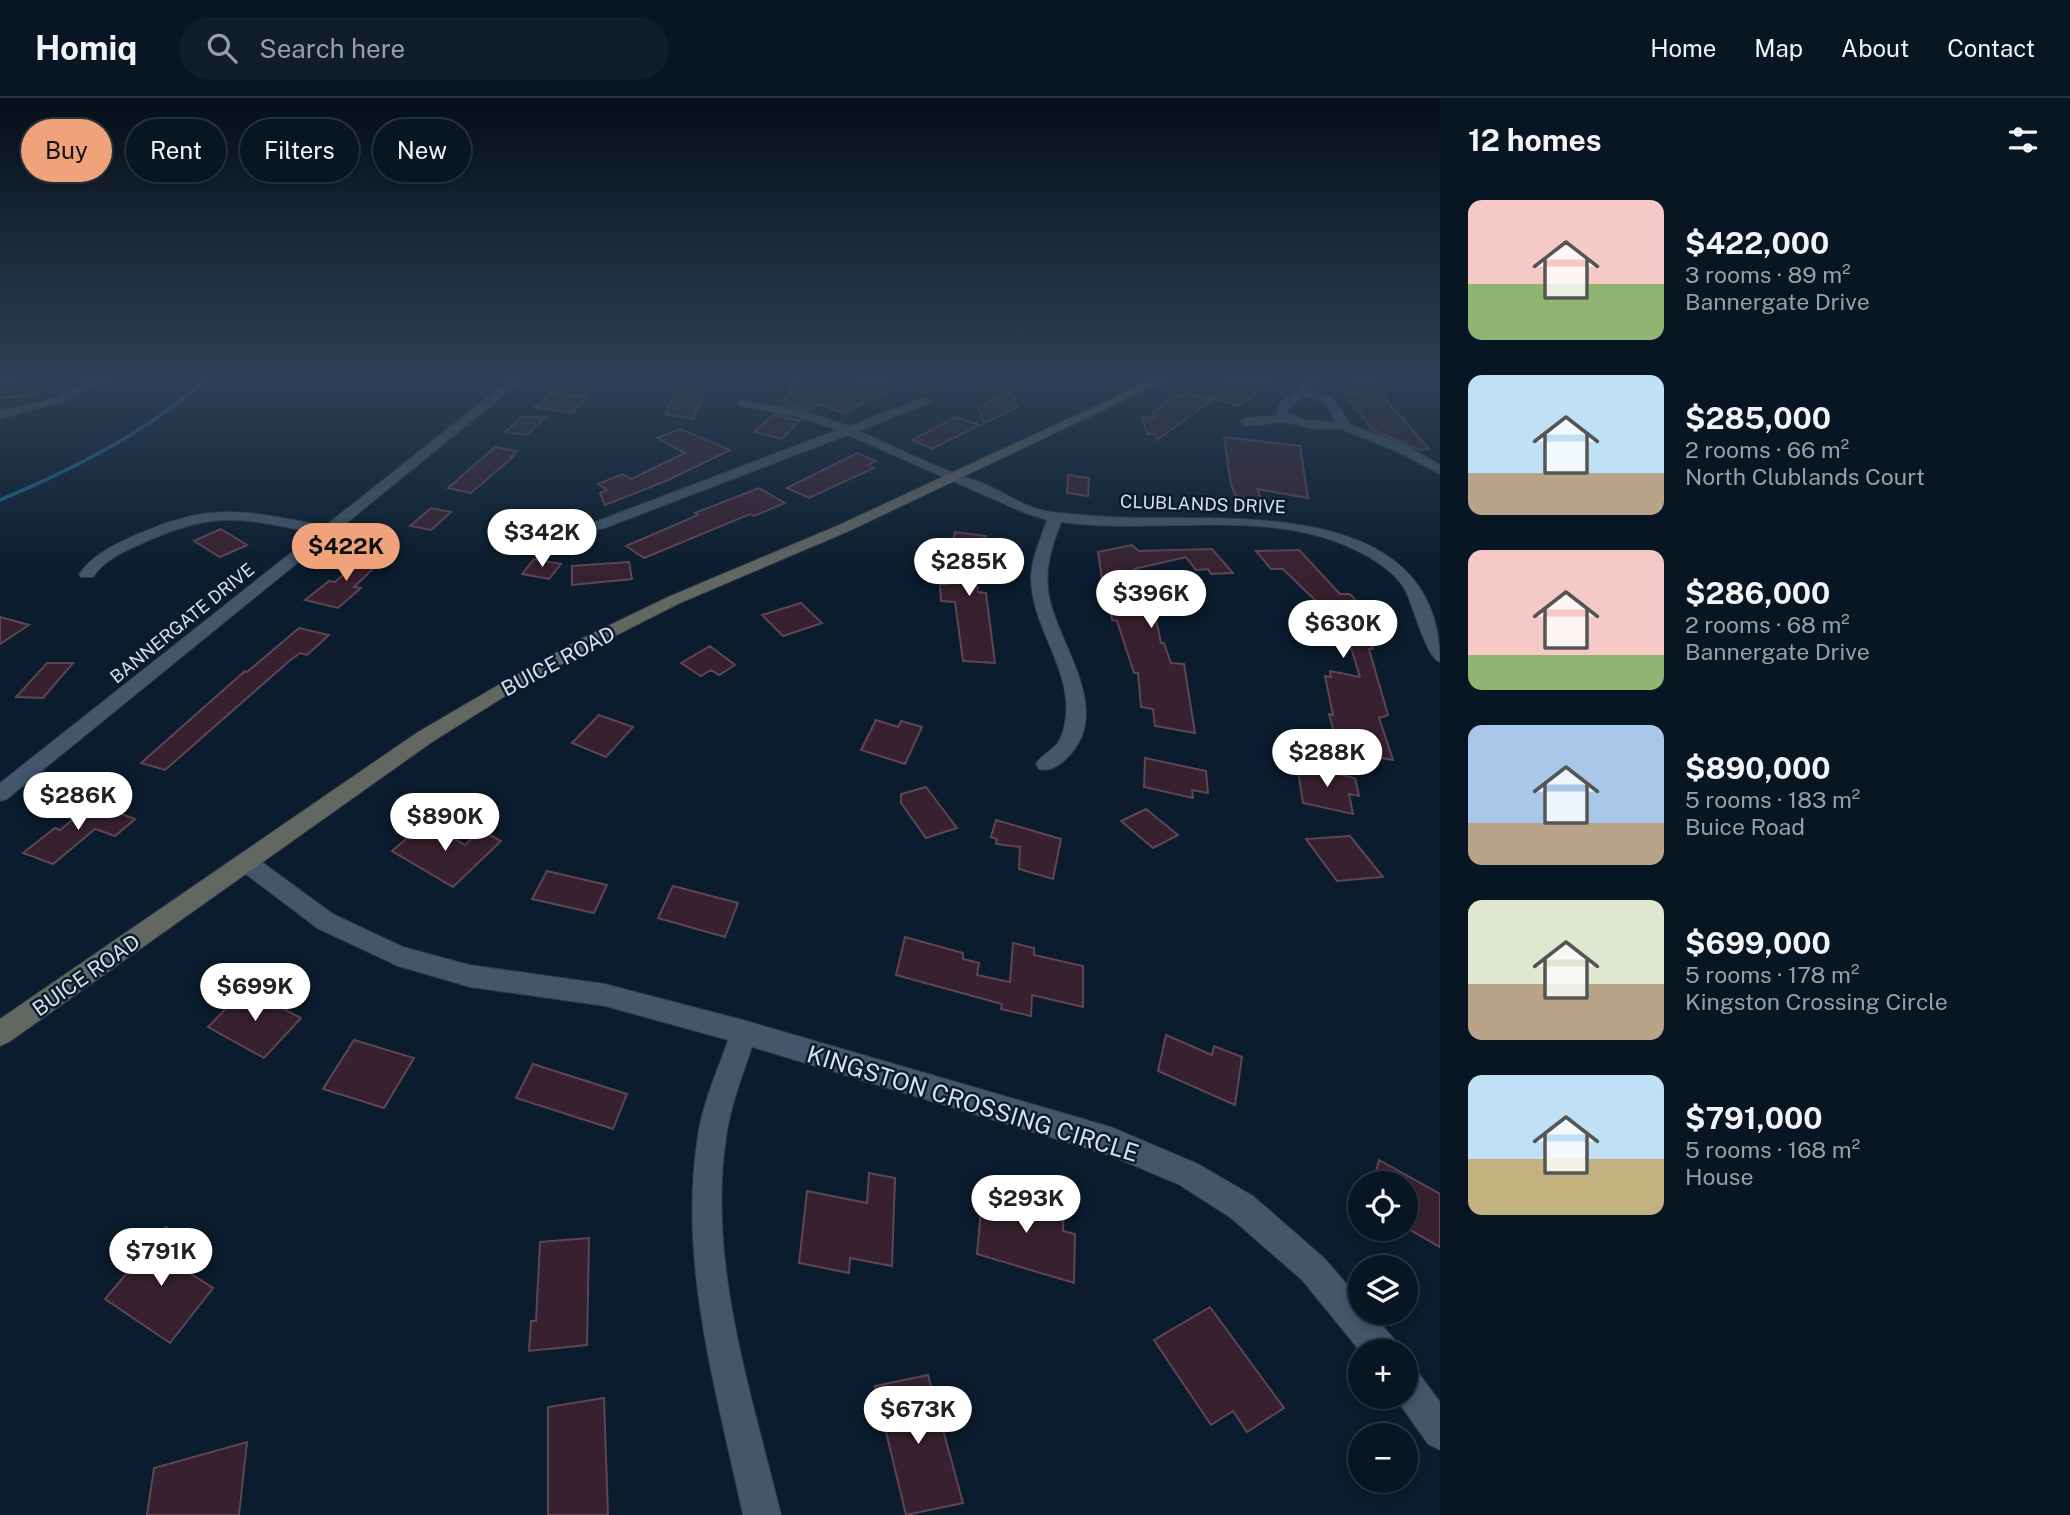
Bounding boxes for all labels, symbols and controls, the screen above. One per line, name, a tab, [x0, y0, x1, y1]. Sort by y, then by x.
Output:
search box	[179, 17, 669, 80]
text: Homiq	[35, 29, 137, 67]
icon: search	[203, 29, 241, 67]
text: Search here	[259, 33, 405, 64]
text: Home	[1650, 34, 1716, 62]
text: Map	[1754, 34, 1803, 62]
text: About	[1841, 34, 1909, 62]
text: Contact	[1947, 34, 2035, 62]
chip: Buy	[21, 119, 112, 182]
chip: Rent	[126, 119, 226, 182]
chip: Filters	[240, 119, 359, 182]
chip: New	[373, 119, 471, 182]
icon: filters	[2004, 121, 2042, 159]
text: 12 homes	[1468, 122, 1602, 158]
text: $422,000	[1685, 225, 1829, 261]
icon: home	[1524, 228, 1608, 312]
text: 3 rooms · 89 m²	[1685, 261, 1851, 288]
text: Bannergate Drive	[1685, 288, 1870, 315]
text: $285,000	[1685, 400, 1831, 436]
icon: home	[1524, 403, 1608, 487]
text: 2 rooms · 66 m²	[1685, 436, 1849, 463]
text: North Clublands Court	[1685, 463, 1925, 490]
street label: CLUBLANDS DRIVE	[1120, 491, 1286, 517]
pin: $342K	[493, 510, 591, 569]
text: $342K	[503, 518, 581, 545]
pin: $422K	[297, 524, 395, 583]
text: $422K	[308, 532, 384, 559]
pin: $285K	[920, 538, 1018, 598]
text: $285K	[930, 547, 1008, 574]
street label: BANNERGATE DRIVE	[106, 559, 258, 687]
pin: $396K	[1102, 570, 1200, 630]
text: $286,000	[1685, 575, 1830, 611]
icon: home	[1524, 578, 1608, 662]
text: $396K	[1112, 579, 1190, 606]
pin: $630K	[1294, 601, 1392, 660]
text: $630K	[1304, 609, 1382, 636]
text: 2 rooms · 68 m²	[1685, 611, 1850, 638]
street label: BUICE ROAD	[497, 621, 619, 701]
text: Bannergate Drive	[1685, 638, 1870, 665]
pin: $288K	[1278, 730, 1376, 789]
text: $288K	[1288, 738, 1366, 765]
text: $890,000	[1685, 750, 1831, 786]
icon: home	[1524, 753, 1608, 837]
pin: $286K	[29, 772, 127, 832]
text: $286K	[39, 781, 117, 808]
text: 5 rooms · 183 m²	[1685, 786, 1860, 813]
pin: $890K	[396, 794, 494, 853]
text: $890K	[406, 802, 484, 829]
text: Buice Road	[1685, 813, 1805, 840]
text: $699,000	[1685, 925, 1831, 961]
icon: home	[1524, 928, 1608, 1012]
street label: BUICE ROAD	[27, 929, 145, 1021]
text: 5 rooms · 178 m²	[1685, 961, 1859, 988]
pin: $699K	[206, 964, 304, 1023]
text: $699K	[216, 972, 294, 999]
text: Kingston Crossing Circle	[1685, 988, 1948, 1015]
street label: KINGSTON CROSSING CIRCLE	[804, 1039, 1142, 1167]
text: $791,000	[1685, 1100, 1823, 1136]
icon: home	[1524, 1103, 1608, 1187]
text: 5 rooms · 168 m²	[1685, 1136, 1860, 1163]
text: House	[1685, 1163, 1753, 1190]
map controls	[1348, 1171, 1418, 1493]
button: locate	[1348, 1171, 1418, 1241]
pin: $293K	[977, 1176, 1075, 1235]
text: $293K	[987, 1184, 1065, 1211]
pin: $791K	[112, 1228, 210, 1288]
text: $791K	[125, 1237, 197, 1264]
button: layers	[1348, 1255, 1418, 1325]
button: +	[1348, 1339, 1418, 1409]
pin: $673K	[869, 1386, 967, 1446]
text: $673K	[880, 1395, 956, 1422]
button: −	[1348, 1423, 1418, 1493]

